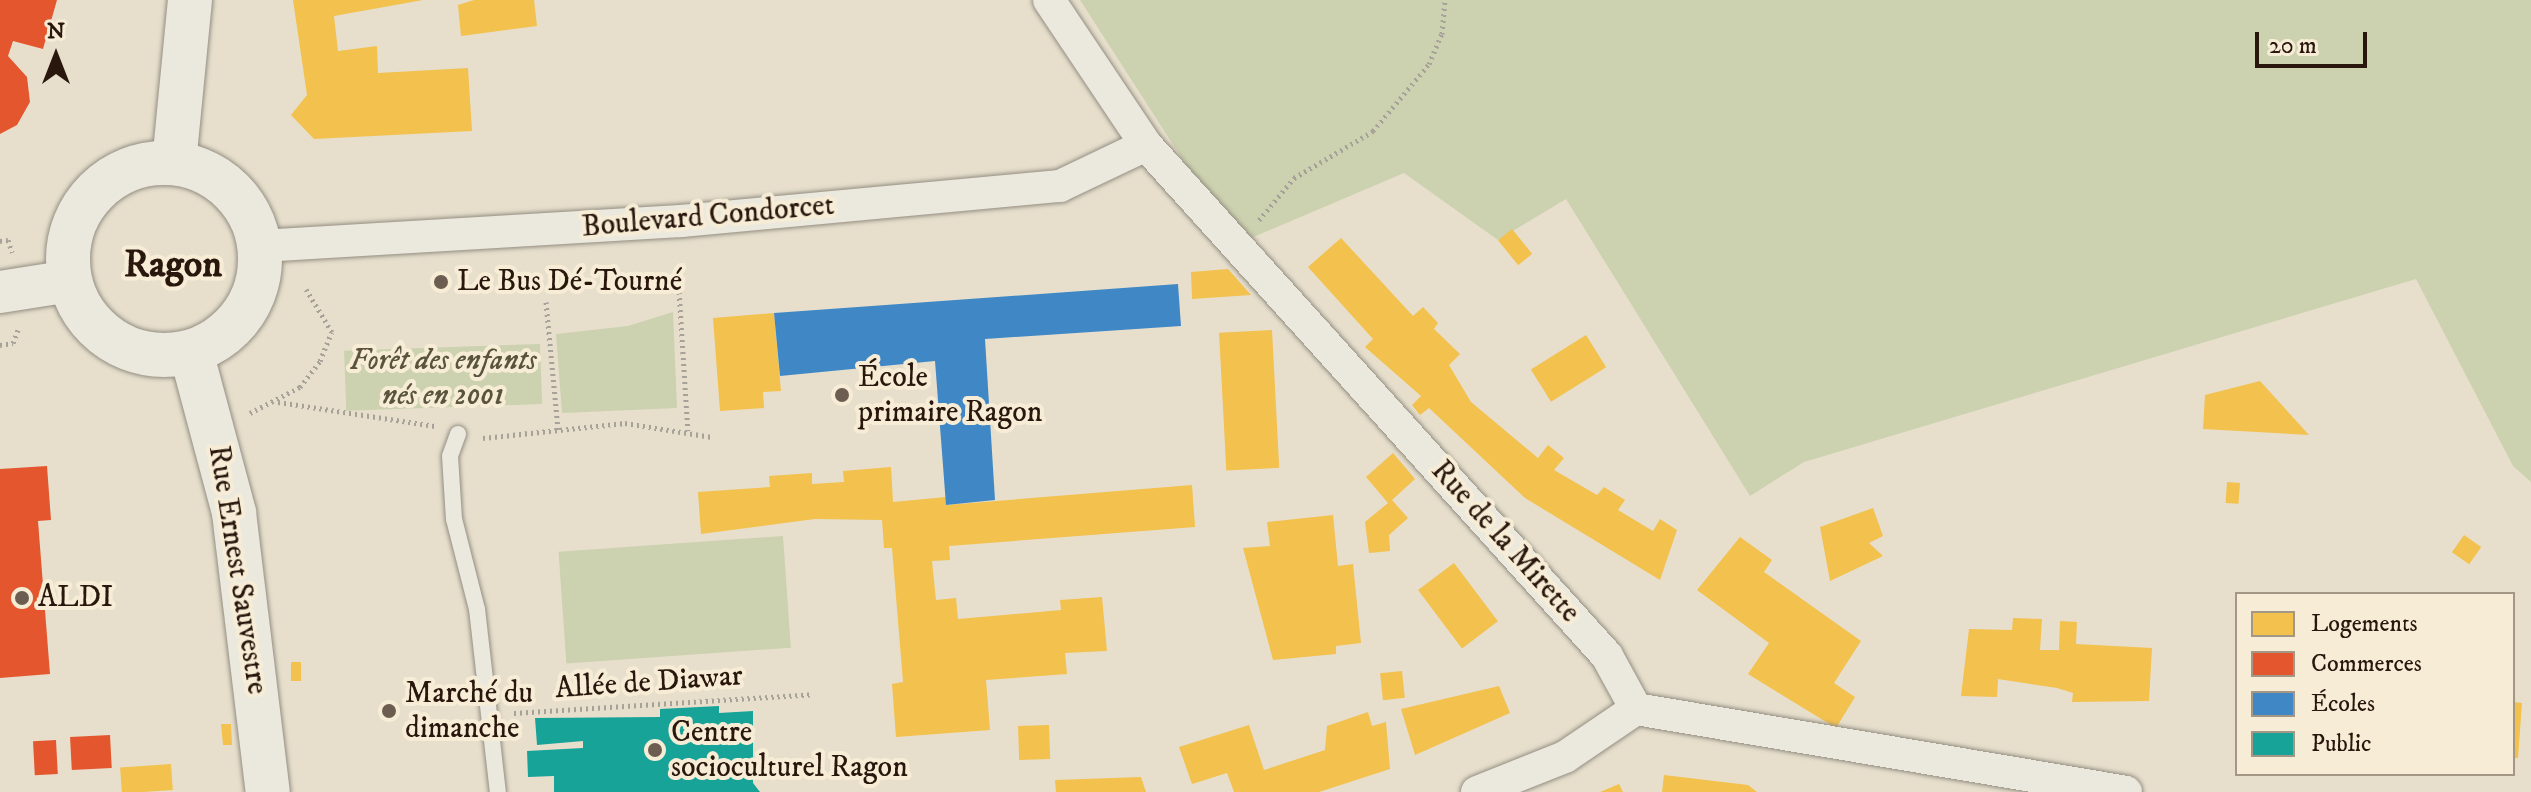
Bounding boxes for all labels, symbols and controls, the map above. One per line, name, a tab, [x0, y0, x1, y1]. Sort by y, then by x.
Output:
north arrow	[16, 16, 96, 96]
scale bar	[2259, 16, 2371, 66]
text: N	[47, 18, 65, 45]
text: 20 m	[2269, 31, 2317, 61]
street label: Boulevard Condorcet	[580, 188, 836, 246]
district label: Ragon	[124, 243, 222, 289]
place label: Le Bus Dé-Tourné	[457, 264, 682, 300]
marker: Le Bus Dé-Tourné	[432, 273, 450, 291]
park label: Forêt des enfants nés en 2001	[349, 343, 537, 414]
place label: École primaire Ragon	[858, 360, 1042, 430]
marker: École primaire Ragon	[833, 386, 851, 404]
street label: Rue Ernest Sauvestre	[200, 443, 274, 697]
street label: Rue de la Mirette	[1423, 454, 1587, 630]
place label: ALDI	[38, 580, 113, 616]
marker: ALDI	[13, 589, 31, 607]
legend	[2235, 592, 2515, 776]
text: Logements	[2311, 609, 2418, 639]
text: Commerces	[2311, 649, 2422, 679]
street label: Allée de Diawar	[554, 658, 744, 708]
place label: Marché du dimanche	[405, 676, 533, 746]
text: Écoles	[2311, 689, 2375, 719]
marker: Marché du dimanche	[380, 702, 398, 720]
place label: Centre socioculturel Ragon	[671, 715, 908, 786]
text: Public	[2311, 729, 2371, 759]
marker: Centre socioculturel Ragon	[646, 741, 664, 759]

